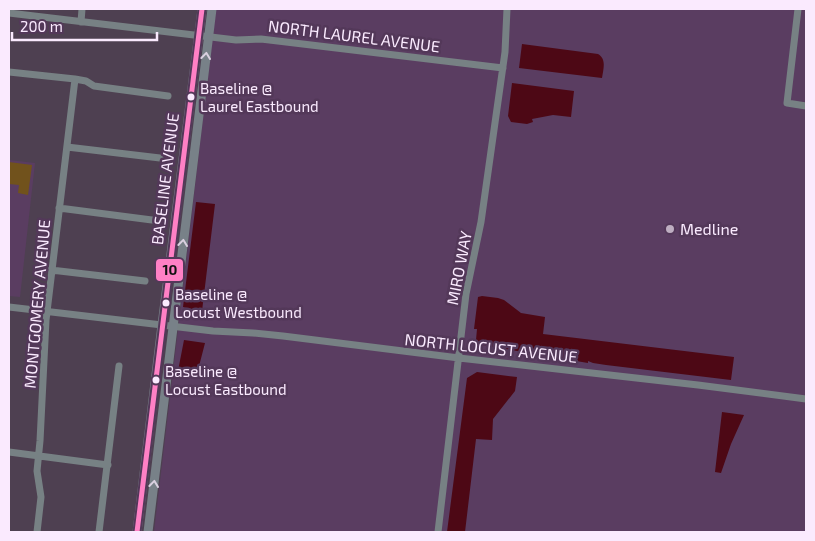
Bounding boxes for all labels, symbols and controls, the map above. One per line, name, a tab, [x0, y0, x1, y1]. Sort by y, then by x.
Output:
scale bar	[12, 10, 158, 42]
street label: NORTH LAUREL AVENUE	[267, 16, 441, 55]
text: 200 m	[20, 17, 63, 35]
one-way arrow	[200, 52, 211, 60]
place label: Baseline @ Laurel Eastbound	[200, 79, 319, 115]
marker: Baseline @ Laurel Eastbound	[186, 92, 196, 102]
street label: BASELINE AVENUE	[147, 112, 182, 246]
street label: MONTGOMERY AVENUE	[20, 219, 53, 389]
place label: Medline	[680, 219, 738, 238]
marker: Medline	[664, 223, 676, 235]
street label: MIRO WAY	[442, 229, 475, 307]
one-way arrow	[177, 239, 188, 247]
line badge: 10	[155, 258, 184, 282]
text: 10	[163, 261, 178, 278]
place label: Baseline @ Locust Westbound	[175, 285, 302, 321]
marker: Baseline @ Locust Westbound	[161, 298, 171, 308]
street label: NORTH LOCUST AVENUE	[404, 329, 578, 366]
place label: Baseline @ Locust Eastbound	[165, 362, 287, 398]
marker: Baseline @ Locust Eastbound	[151, 375, 161, 385]
one-way arrow	[148, 480, 159, 488]

